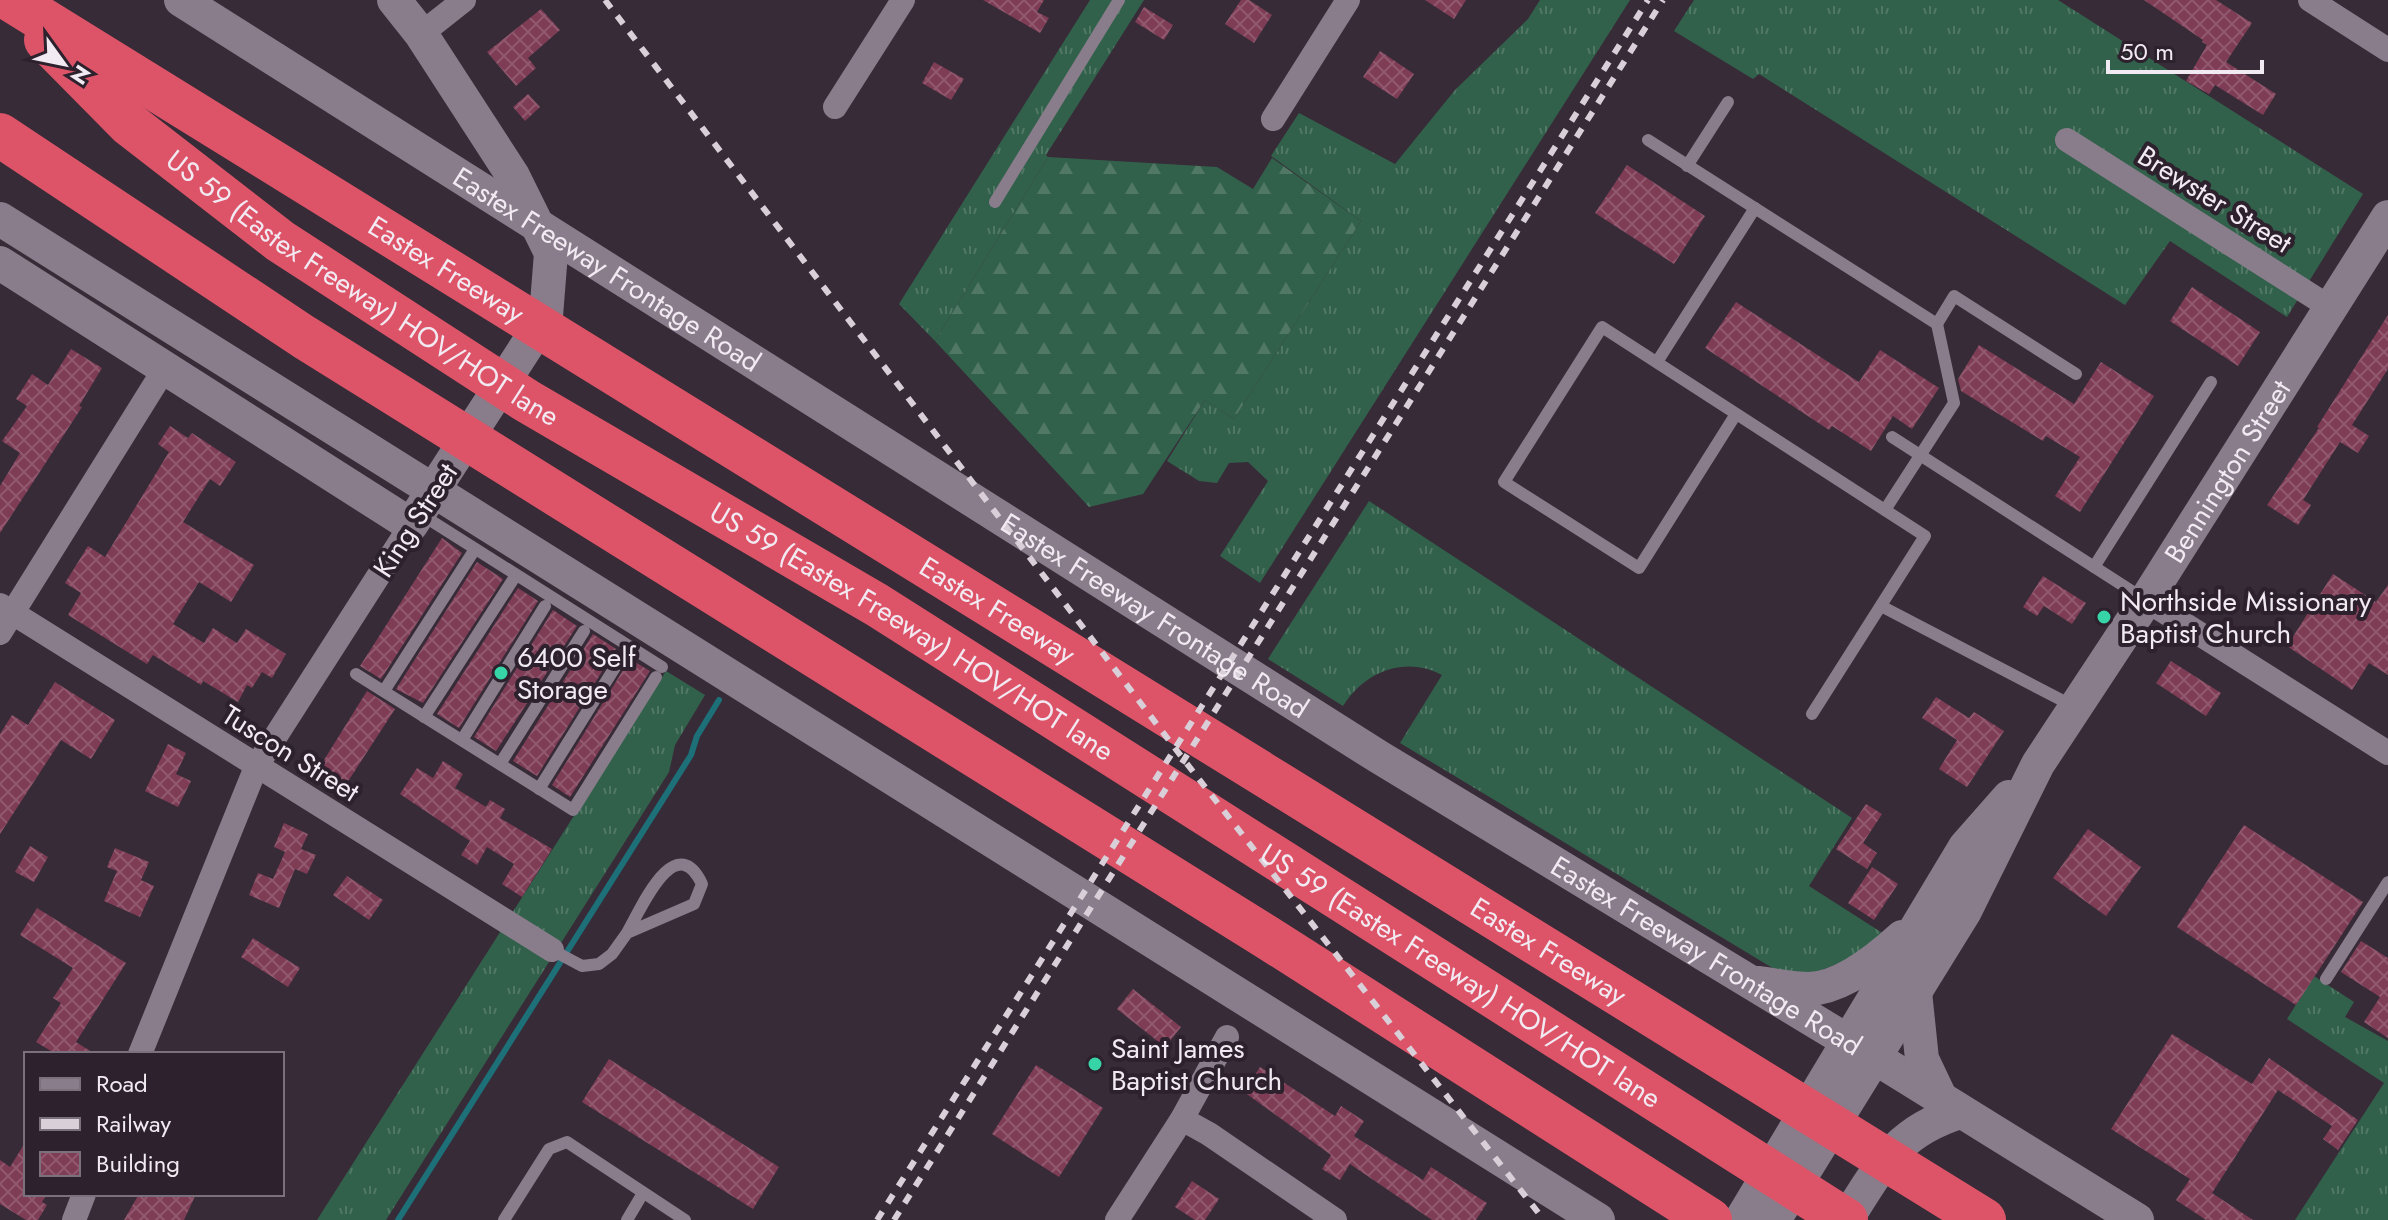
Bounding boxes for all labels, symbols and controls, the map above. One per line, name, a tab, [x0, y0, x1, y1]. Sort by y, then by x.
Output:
north arrow	[24, 24, 104, 104]
scale bar	[2108, 24, 2262, 74]
text: 50 m	[2120, 34, 2174, 69]
text: N	[63, 59, 99, 91]
street label: Brewster Street	[2130, 136, 2300, 263]
street label: US 59 (Eastex Freeway) HOV/HOT lane	[157, 140, 567, 436]
street label: Eastex Freeway Frontage Road	[445, 157, 769, 382]
street label: Eastex Freeway	[360, 206, 533, 334]
street label: Bennington Street	[2154, 372, 2301, 571]
street label: King Street	[363, 455, 468, 586]
street label: US 59 (Eastex Freeway) HOV/HOT lane	[702, 492, 1122, 771]
street label: Eastex Freeway Frontage Road	[993, 503, 1317, 729]
street label: Eastex Freeway	[911, 547, 1084, 675]
place label: Northside Missionary Baptist Church	[2120, 581, 2372, 654]
marker: Northside Missionary Baptist Church	[2095, 608, 2113, 626]
place label: 6400 Self Storage	[517, 637, 637, 710]
marker: 6400 Self Storage	[492, 664, 510, 682]
street label: Tuscon Street	[214, 695, 368, 812]
street label: US 59 (Eastex Freeway) HOV/HOT lane	[1252, 833, 1669, 1119]
street label: Eastex Freeway Frontage Road	[1543, 846, 1870, 1066]
street label: Eastex Freeway	[1462, 887, 1635, 1016]
place label: Saint James Baptist Church	[1111, 1028, 1282, 1101]
legend	[24, 1052, 284, 1196]
marker: Saint James Baptist Church	[1086, 1055, 1104, 1073]
text: Road	[96, 1066, 148, 1101]
text: Railway	[96, 1106, 171, 1141]
text: Building	[96, 1146, 180, 1181]

